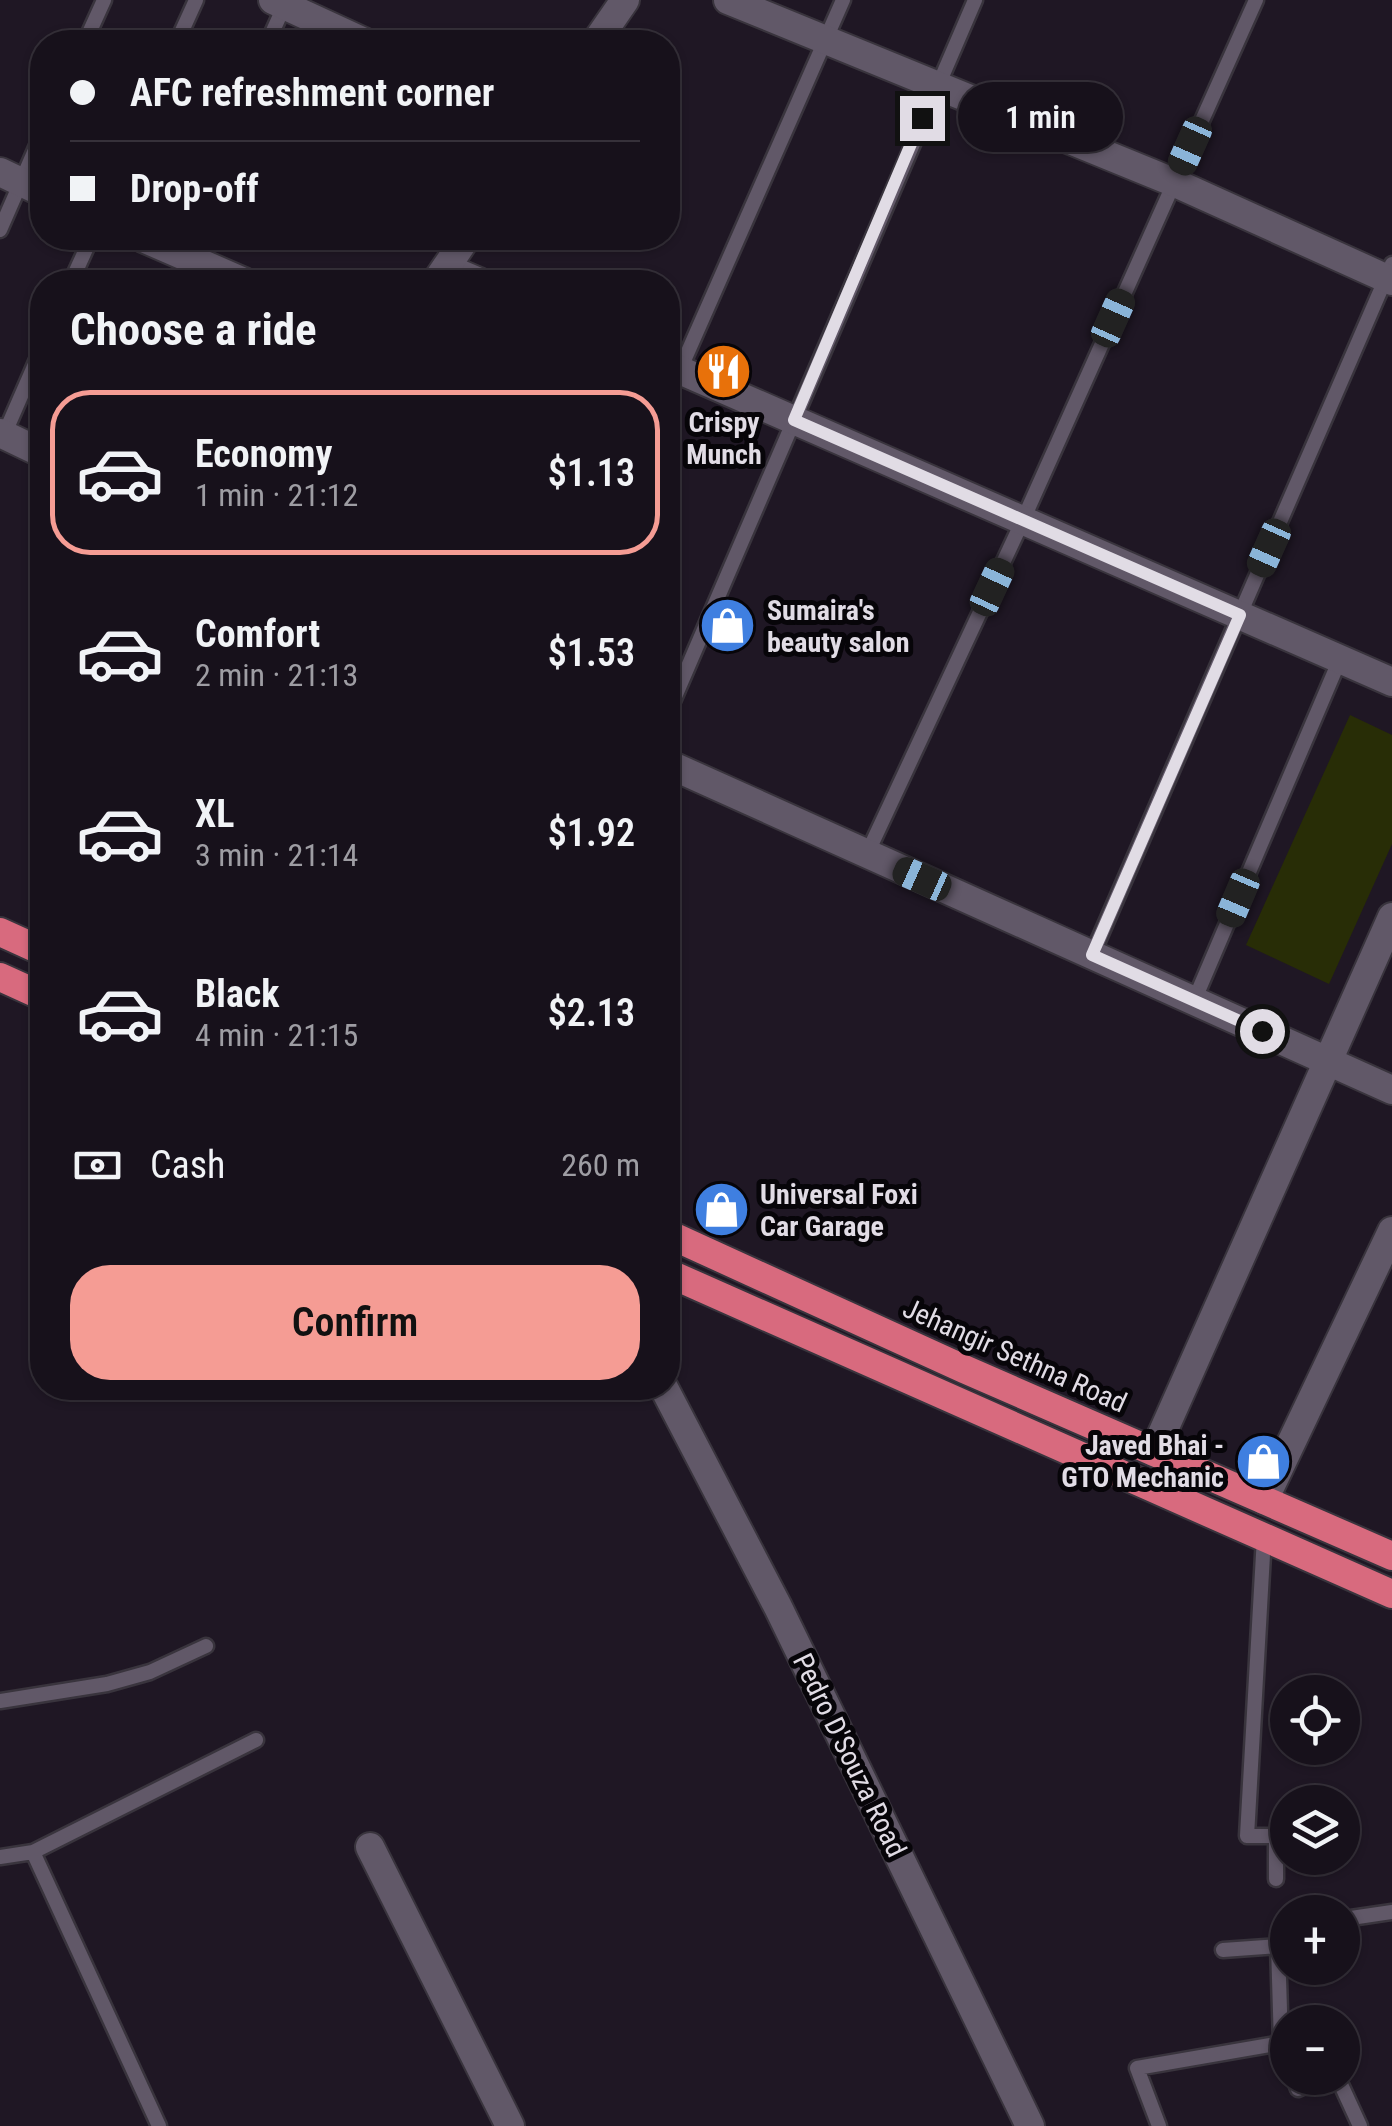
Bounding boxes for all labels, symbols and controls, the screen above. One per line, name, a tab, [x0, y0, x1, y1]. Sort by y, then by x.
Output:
text: AFC refreshment corner	[130, 71, 494, 115]
callout: 1 min	[957, 83, 1122, 153]
route end	[900, 96, 945, 141]
text: 1 min	[1005, 98, 1076, 136]
car	[1164, 112, 1216, 180]
text: Drop-off	[130, 167, 259, 211]
car	[1087, 284, 1139, 352]
text: Choose a ride	[70, 303, 317, 356]
restaurant icon: Crispy Munch	[694, 341, 754, 401]
place label: Crispy Munch	[686, 406, 762, 471]
icon: car	[75, 428, 165, 518]
text: Economy	[195, 432, 332, 476]
text: $1.13	[548, 451, 635, 495]
text: 1 min · 21:12	[195, 476, 358, 514]
car	[1243, 514, 1295, 582]
car	[966, 553, 1018, 621]
place label: Sumaira's beauty salon	[767, 594, 909, 659]
shop icon: Sumaira's beauty salon	[698, 596, 758, 656]
icon: car	[75, 608, 165, 698]
text: Comfort	[195, 612, 320, 656]
text: $1.53	[548, 631, 635, 675]
text: 2 min · 21:13	[195, 656, 358, 694]
icon: car	[75, 788, 165, 878]
text: XL	[195, 792, 234, 836]
text: $1.92	[548, 811, 635, 855]
text: 3 min · 21:14	[195, 836, 358, 874]
car	[888, 853, 956, 905]
car	[1212, 865, 1264, 931]
icon: car	[75, 968, 165, 1058]
text: Black	[195, 972, 279, 1016]
text: $2.13	[548, 991, 635, 1035]
route start	[1240, 1009, 1285, 1054]
text: 4 min · 21:15	[195, 1016, 358, 1054]
icon: cash	[70, 1138, 125, 1193]
text: Cash	[150, 1143, 225, 1187]
text: 260 m	[561, 1146, 640, 1184]
place label: Universal Foxi Car Garage	[760, 1178, 918, 1243]
shop icon: Universal Foxi Car Garage	[691, 1180, 751, 1240]
button: Confirm	[70, 1265, 640, 1380]
street label: Jehangir Sethna Road	[898, 1291, 1132, 1420]
place label: Javed Bhai - GTO Mechanic	[1061, 1429, 1224, 1494]
shop icon: Javed Bhai - GTO Mechanic	[1233, 1431, 1293, 1491]
street label: Pedro D'Souza Road	[786, 1648, 913, 1862]
map controls	[1270, 1675, 1360, 2095]
button: locate	[1270, 1675, 1360, 1765]
button: layers	[1270, 1785, 1360, 1875]
button: +	[1270, 1895, 1360, 1985]
button: −	[1270, 2005, 1360, 2095]

